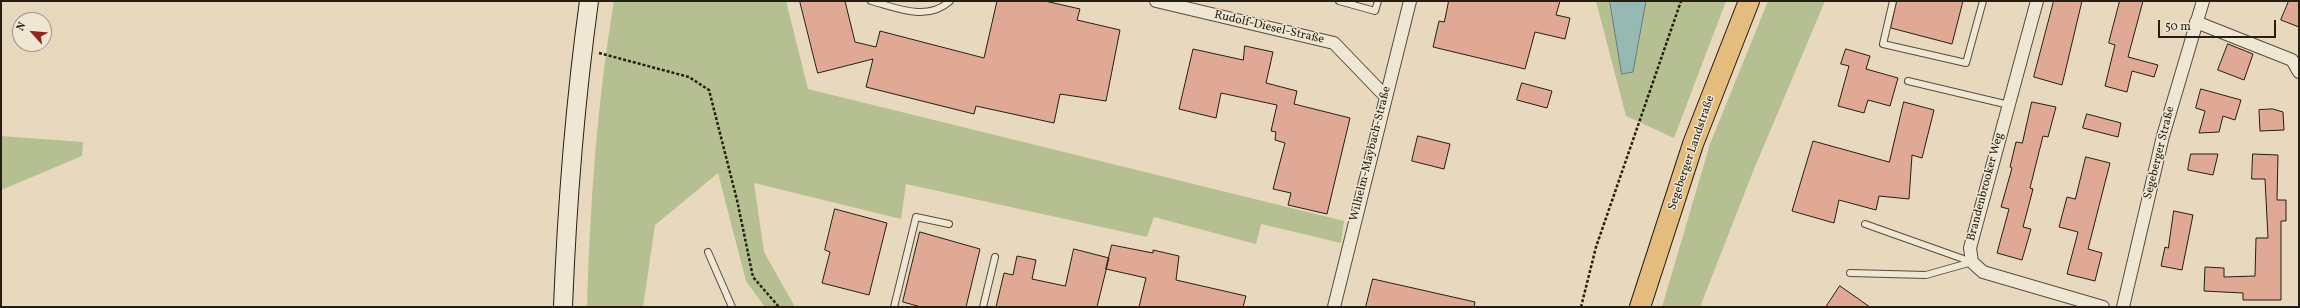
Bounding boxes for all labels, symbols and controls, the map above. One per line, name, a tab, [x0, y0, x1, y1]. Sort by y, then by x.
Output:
street label: Rudolf-Diesel-Straße	[1213, 8, 1325, 48]
north arrow	[12, 12, 52, 52]
scale bar	[2160, 12, 2278, 38]
text: 50 m	[2165, 19, 2191, 35]
text: N	[13, 20, 30, 34]
street label: Wilhelm-Maybach-Straße	[1347, 85, 1395, 223]
street label: Segeberger Landstraße	[1666, 94, 1718, 212]
street label: Segeberger Straße	[2141, 105, 2179, 201]
street label: Brandenbrooker Weg	[1965, 131, 2007, 243]

